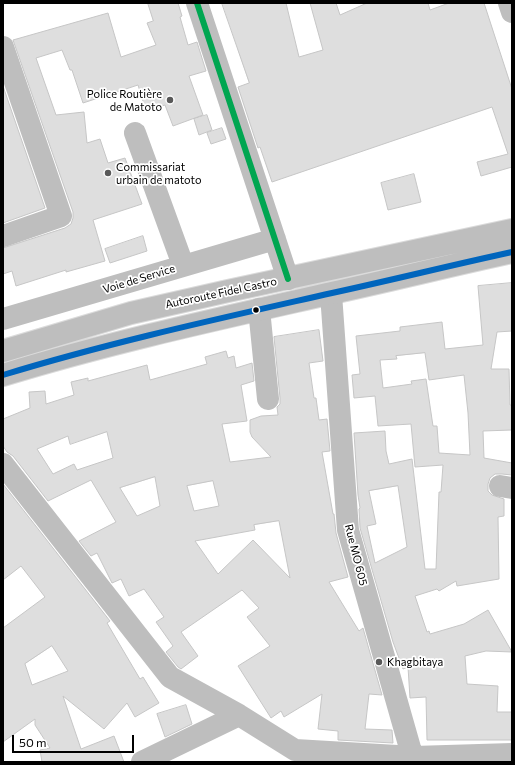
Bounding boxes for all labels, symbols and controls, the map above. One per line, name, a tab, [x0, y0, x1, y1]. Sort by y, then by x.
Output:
place label: Police Routière de Matoto	[87, 87, 162, 113]
marker: Police Routière de Matoto	[165, 95, 175, 105]
place label: Commissariat urbain de matoto	[116, 160, 202, 186]
marker: Commissariat urbain de matoto	[103, 168, 113, 178]
street label: Voie de Service	[101, 262, 177, 296]
street label: Autoroute Fidel Castro	[164, 275, 278, 311]
unlabelled marker	[251, 305, 261, 315]
street label: Rue MO 605	[342, 523, 370, 587]
place label: Khagbitaya	[387, 655, 443, 669]
marker: Khagbitaya	[374, 657, 384, 667]
scale bar	[14, 727, 136, 753]
text: 50 m	[19, 735, 47, 749]

